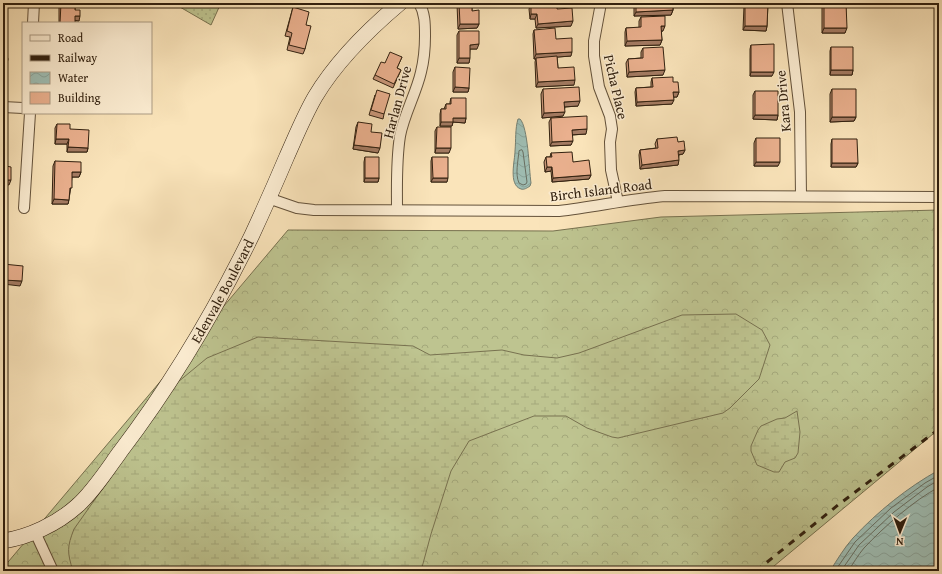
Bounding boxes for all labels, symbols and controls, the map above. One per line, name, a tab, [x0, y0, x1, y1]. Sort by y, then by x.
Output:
legend	[22, 22, 152, 114]
text: Road	[58, 29, 84, 46]
text: Railway	[58, 49, 97, 66]
street label: Picha Place	[599, 53, 633, 122]
street label: Harlan Drive	[378, 63, 416, 141]
text: Water	[58, 69, 88, 86]
street label: Kara Drive	[770, 69, 796, 133]
text: Building	[58, 89, 101, 106]
street label: Birch Island Road	[549, 174, 654, 206]
street label: Edenvale Boulevard	[186, 235, 259, 347]
north arrow	[880, 512, 920, 552]
text: N	[895, 534, 904, 550]

